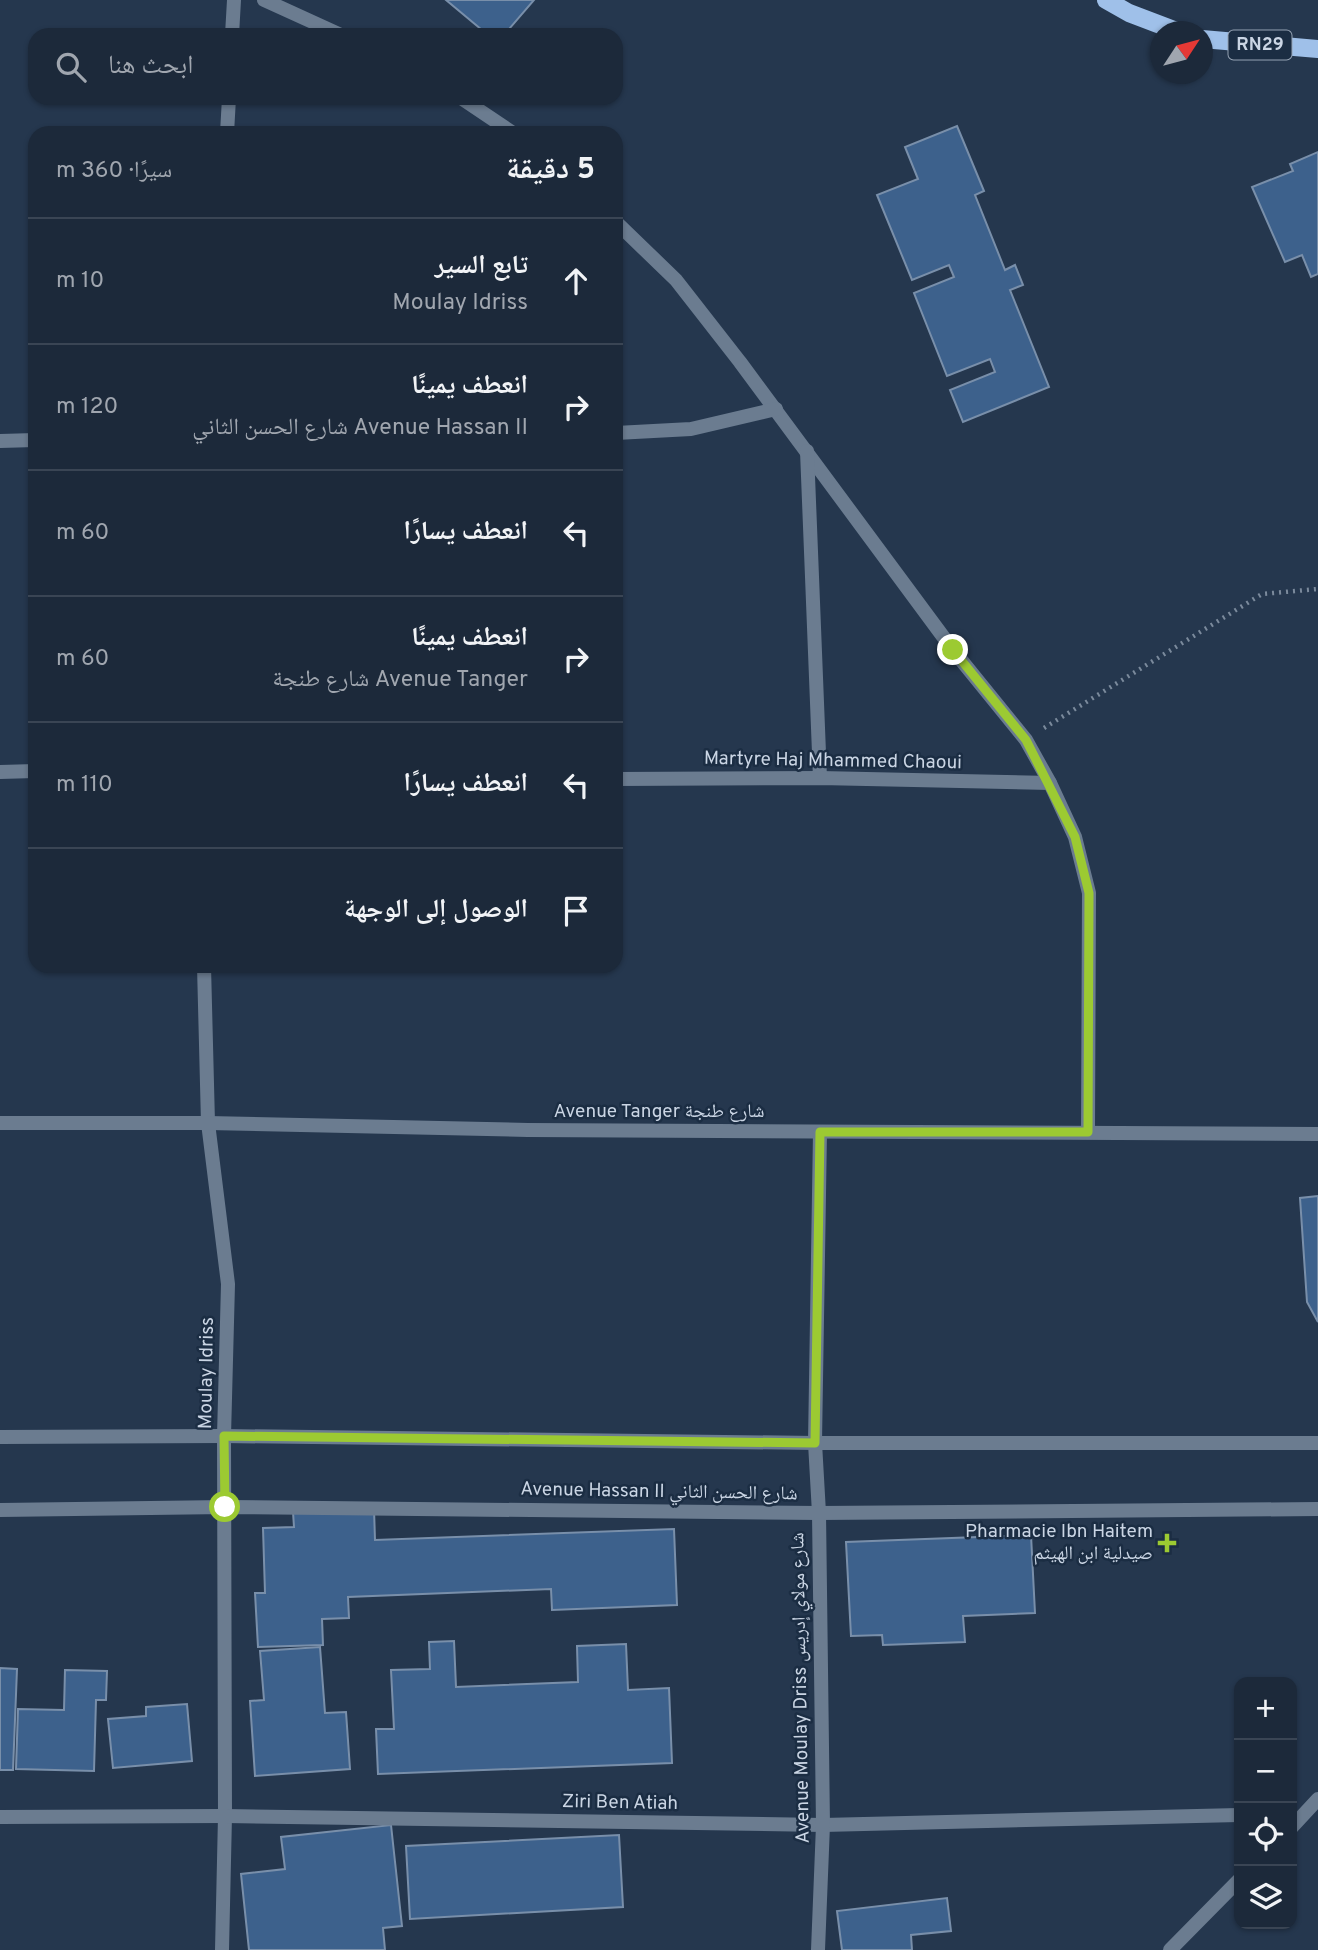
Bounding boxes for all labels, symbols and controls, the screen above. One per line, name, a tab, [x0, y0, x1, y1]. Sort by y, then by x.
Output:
north arrow	[1150, 21, 1213, 84]
search box	[28, 28, 623, 105]
road number: RN29	[1228, 31, 1292, 60]
icon: search	[52, 48, 90, 86]
text: ابحث هنا	[108, 50, 193, 83]
text: 5 دقيقة	[506, 152, 595, 189]
text: سيرًا · 360 m	[56, 157, 172, 186]
text: تابع السير	[435, 250, 528, 283]
icon: ahead	[557, 262, 595, 300]
text: 10 m	[56, 267, 104, 296]
text: Moulay Idriss	[392, 289, 528, 318]
text: انعطف يمينًا	[411, 370, 528, 403]
icon: right	[557, 388, 595, 426]
text: 120 m	[56, 393, 118, 422]
text: Avenue Hassan II شارع الحسن الثاني	[192, 414, 528, 443]
icon: left	[557, 514, 595, 552]
text: انعطف يسارًا	[404, 516, 528, 549]
text: 60 m	[56, 519, 109, 548]
text: انعطف يمينًا	[411, 622, 528, 655]
route end	[937, 634, 968, 665]
icon: right	[557, 640, 595, 678]
text: 60 m	[56, 645, 109, 674]
text: Avenue Tanger شارع طنجة	[272, 666, 528, 695]
street label: Martyre Haj Mhammed Chaoui	[704, 747, 962, 775]
icon: left	[557, 766, 595, 804]
text: انعطف يسارًا	[404, 768, 528, 801]
text: 110 m	[56, 771, 113, 800]
icon: arrive	[557, 892, 595, 930]
text: الوصول إلى الوجهة	[344, 894, 528, 927]
street label: Avenue Tanger شارع طنجة	[553, 1100, 765, 1124]
street label: Moulay Idriss	[194, 1317, 220, 1429]
street label: Avenue Hassan II شارع الحسن الثاني	[520, 1478, 798, 1508]
route start	[209, 1491, 240, 1522]
place label: Pharmacie Ibn Haitem صيدلية ابن الهيثم	[965, 1520, 1153, 1566]
street label: Avenue Moulay Driss شارع مولاي إدريس	[786, 1532, 818, 1844]
marker: Pharmacie Ibn Haitem صيدلية ابن الهيثم	[1159, 1535, 1175, 1551]
map controls	[1234, 1677, 1297, 1929]
button: +	[1234, 1677, 1297, 1740]
button: −	[1234, 1740, 1297, 1803]
street label: Ziri Ben Atiah	[562, 1790, 678, 1816]
button: locate	[1234, 1803, 1297, 1866]
button: layers	[1234, 1866, 1297, 1929]

